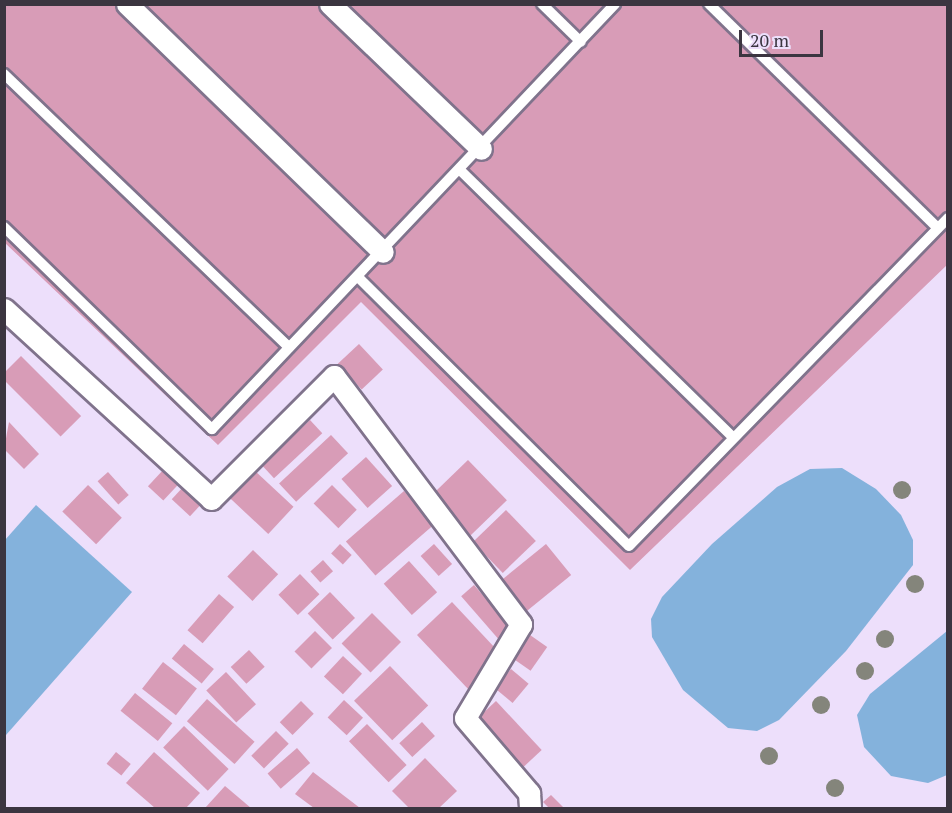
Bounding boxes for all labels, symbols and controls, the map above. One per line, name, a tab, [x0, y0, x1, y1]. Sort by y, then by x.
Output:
scale bar	[742, 18, 826, 56]
text: 20 m	[750, 28, 789, 52]

